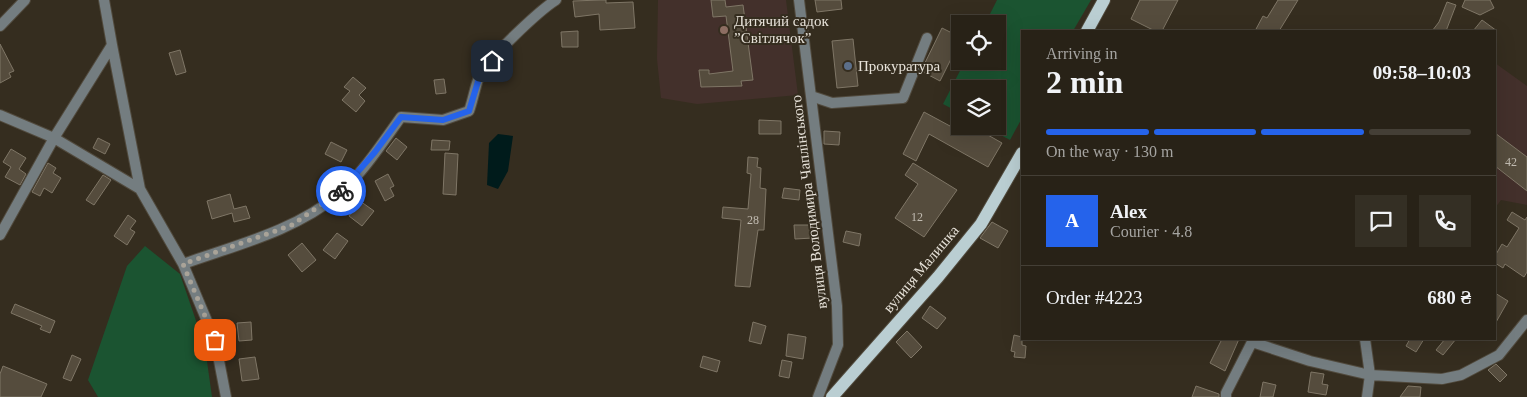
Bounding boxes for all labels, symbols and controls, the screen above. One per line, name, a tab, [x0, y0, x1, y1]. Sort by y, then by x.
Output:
place label: Дитячий садок ”Світлячок”	[734, 13, 829, 46]
map controls	[951, 15, 1006, 135]
button: locate	[951, 15, 1006, 70]
marker: Дитячий садок ”Світлячок”	[718, 24, 730, 36]
pin	[471, 40, 513, 82]
text: Arriving in	[1046, 45, 1118, 62]
icon: home	[478, 47, 506, 75]
place label: Прокуратура	[858, 58, 941, 74]
marker: Прокуратура	[842, 60, 854, 72]
text: 09:58–10:03	[1373, 62, 1471, 83]
text: 2 min	[1046, 64, 1123, 100]
button: layers	[951, 80, 1006, 135]
street label: вулиця Володимира Чаплінського	[788, 94, 830, 310]
text: On the way · 130 m	[1046, 143, 1174, 160]
house number: 42	[1505, 155, 1517, 169]
courier	[316, 166, 366, 216]
icon: bike	[327, 177, 355, 205]
button: chat	[1355, 195, 1407, 247]
button: phone	[1419, 195, 1471, 247]
text: Alex	[1110, 201, 1147, 222]
house number: 12	[911, 210, 923, 224]
text: A	[1065, 210, 1079, 231]
house number: 28	[747, 213, 759, 227]
street label: вулиця Малишка	[880, 222, 962, 316]
text: Courier · 4.8	[1110, 223, 1192, 240]
text: Order #4223	[1046, 287, 1143, 308]
text: 680 ₴	[1427, 287, 1471, 308]
pin	[194, 319, 236, 361]
icon: bag	[201, 326, 229, 354]

